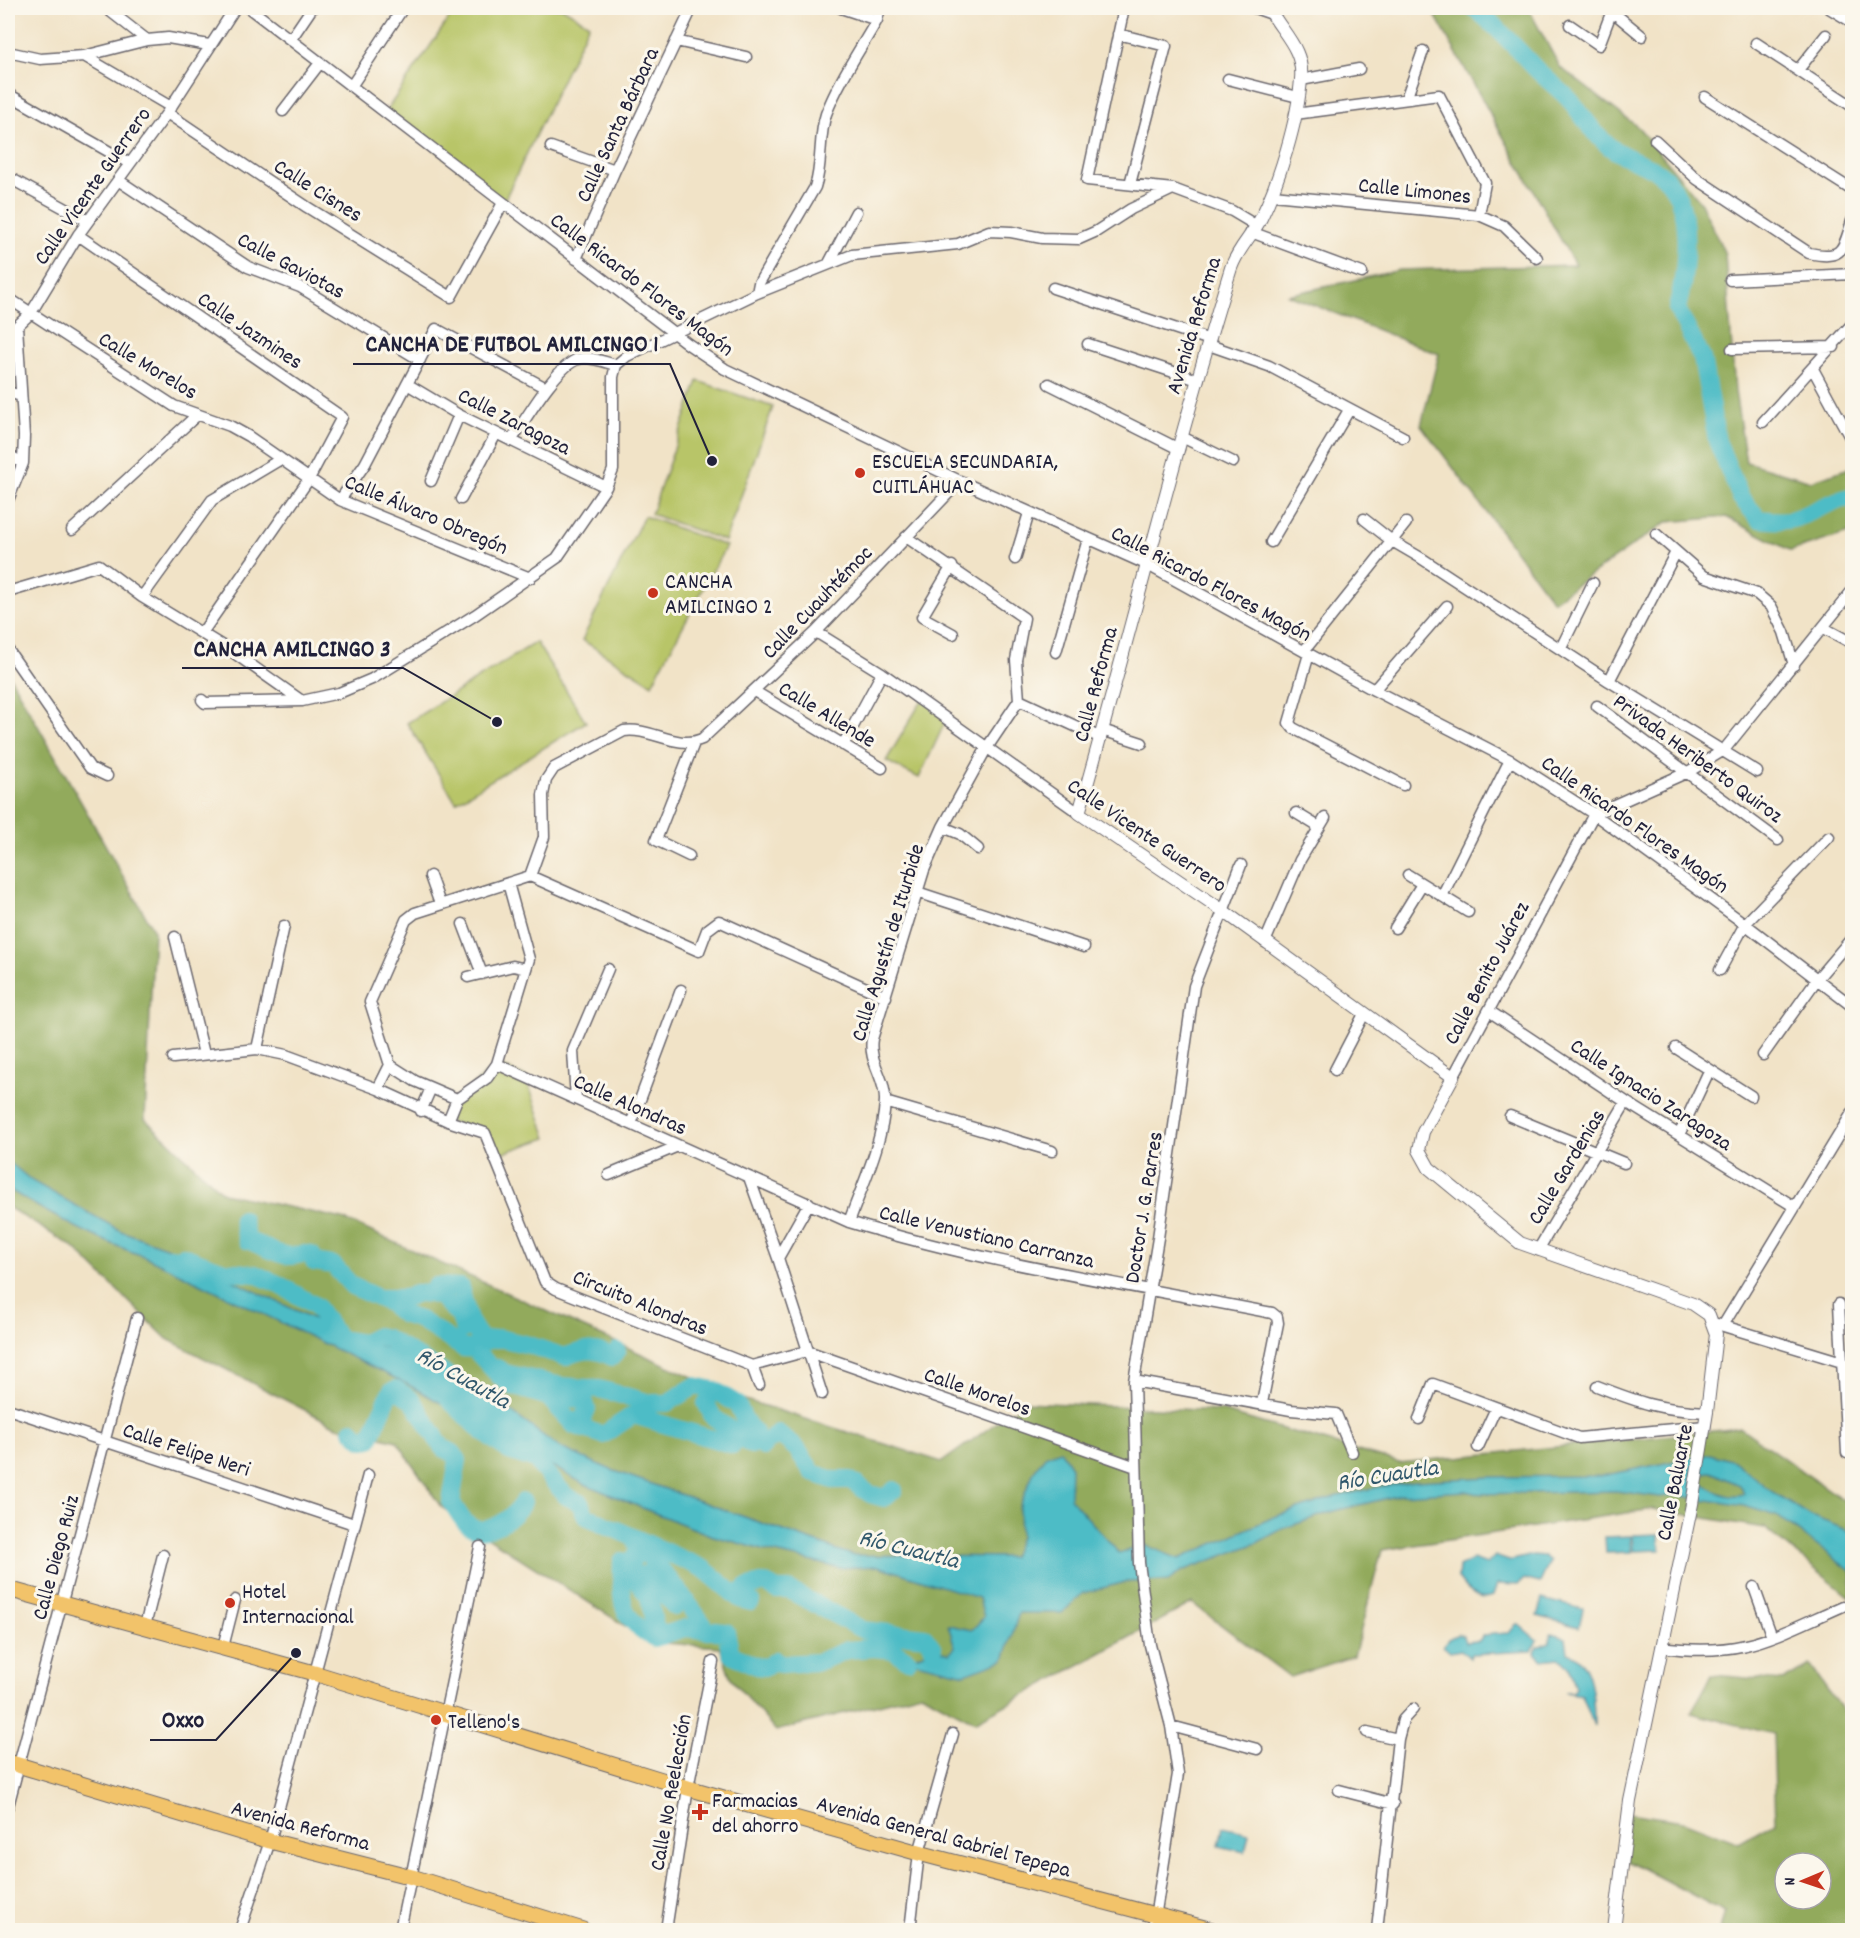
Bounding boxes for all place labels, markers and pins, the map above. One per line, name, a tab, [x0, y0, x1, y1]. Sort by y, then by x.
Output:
callout: CANCHA DE FUTBOL AMILCINGO 1	[353, 322, 670, 364]
place label: ESCUELA SECUNDARIA, CUITLÁHUAC	[872, 448, 1058, 504]
marker: ESCUELA SECUNDARIA, CUITLÁHUAC	[853, 466, 867, 480]
place label: CANCHA AMILCINGO 2	[665, 568, 773, 624]
marker: CANCHA AMILCINGO 2	[646, 586, 660, 600]
callout: CANCHA AMILCINGO 3	[182, 626, 403, 668]
place label: Hotel Internacional	[242, 1578, 354, 1634]
marker: Hotel Internacional	[223, 1596, 237, 1610]
callout: Oxxo	[150, 1698, 216, 1740]
place label: Telleno's	[448, 1708, 520, 1739]
marker: Telleno's	[429, 1713, 443, 1727]
place label: Farmacias del ahorro	[712, 1787, 799, 1843]
marker: Farmacias del ahorro	[693, 1805, 707, 1819]

